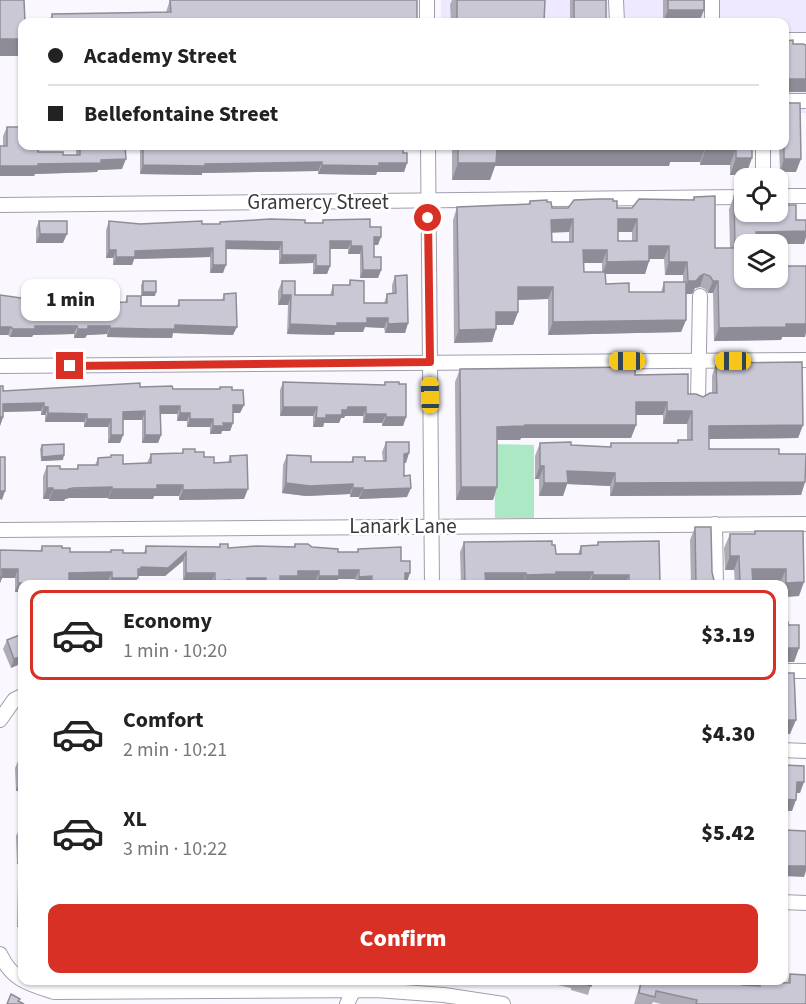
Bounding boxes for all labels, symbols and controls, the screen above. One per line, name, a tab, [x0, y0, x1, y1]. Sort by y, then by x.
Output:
text: Academy Street	[84, 40, 237, 72]
text: Bellefontaine Street	[84, 98, 278, 130]
map controls	[734, 168, 788, 288]
button: locate	[734, 168, 788, 222]
street label: Gramercy Street	[247, 187, 389, 217]
route start	[414, 204, 441, 231]
button: layers	[734, 234, 788, 288]
callout: 1 min	[20, 279, 119, 321]
text: 1 min	[46, 286, 95, 314]
route end	[56, 352, 83, 379]
car	[609, 352, 645, 370]
car	[715, 352, 751, 370]
car	[421, 377, 439, 413]
street label: Lanark Lane	[349, 511, 457, 541]
text: Economy	[123, 605, 212, 637]
icon: car	[51, 608, 105, 662]
text: $3.19	[701, 619, 755, 651]
text: 1 min · 10:20	[123, 637, 227, 665]
text: Comfort	[123, 704, 204, 736]
icon: car	[51, 707, 105, 761]
text: $4.30	[701, 718, 755, 750]
text: 2 min · 10:21	[123, 736, 227, 764]
text: XL	[123, 803, 147, 835]
icon: car	[51, 806, 105, 860]
text: $5.42	[701, 817, 755, 849]
text: 3 min · 10:22	[123, 835, 227, 863]
button: Confirm	[48, 904, 758, 973]

